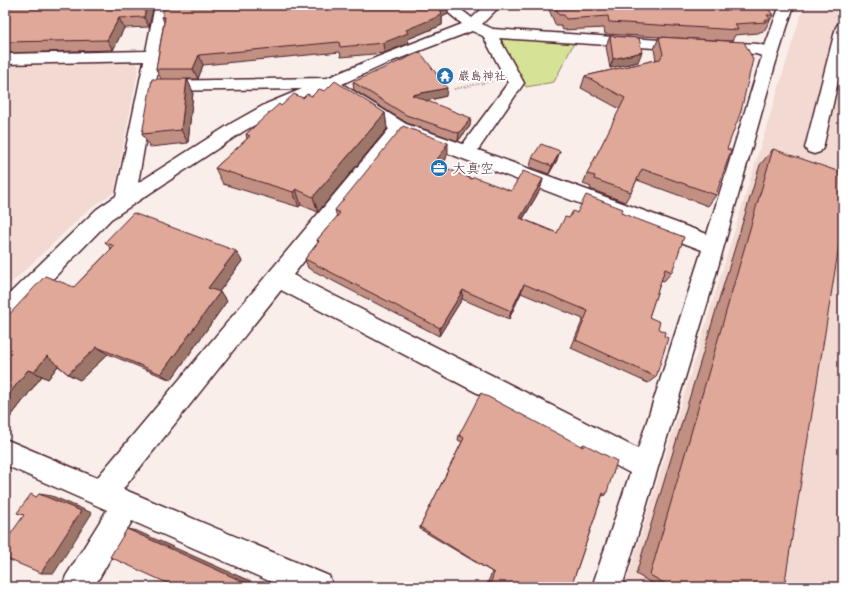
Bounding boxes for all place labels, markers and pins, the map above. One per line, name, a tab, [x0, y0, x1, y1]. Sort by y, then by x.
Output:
temple icon: 巌島神社	[435, 66, 455, 86]
place label: 巌島神社	[458, 70, 506, 85]
office icon: 大真空	[429, 158, 449, 178]
place label: 大真空	[452, 162, 494, 179]

